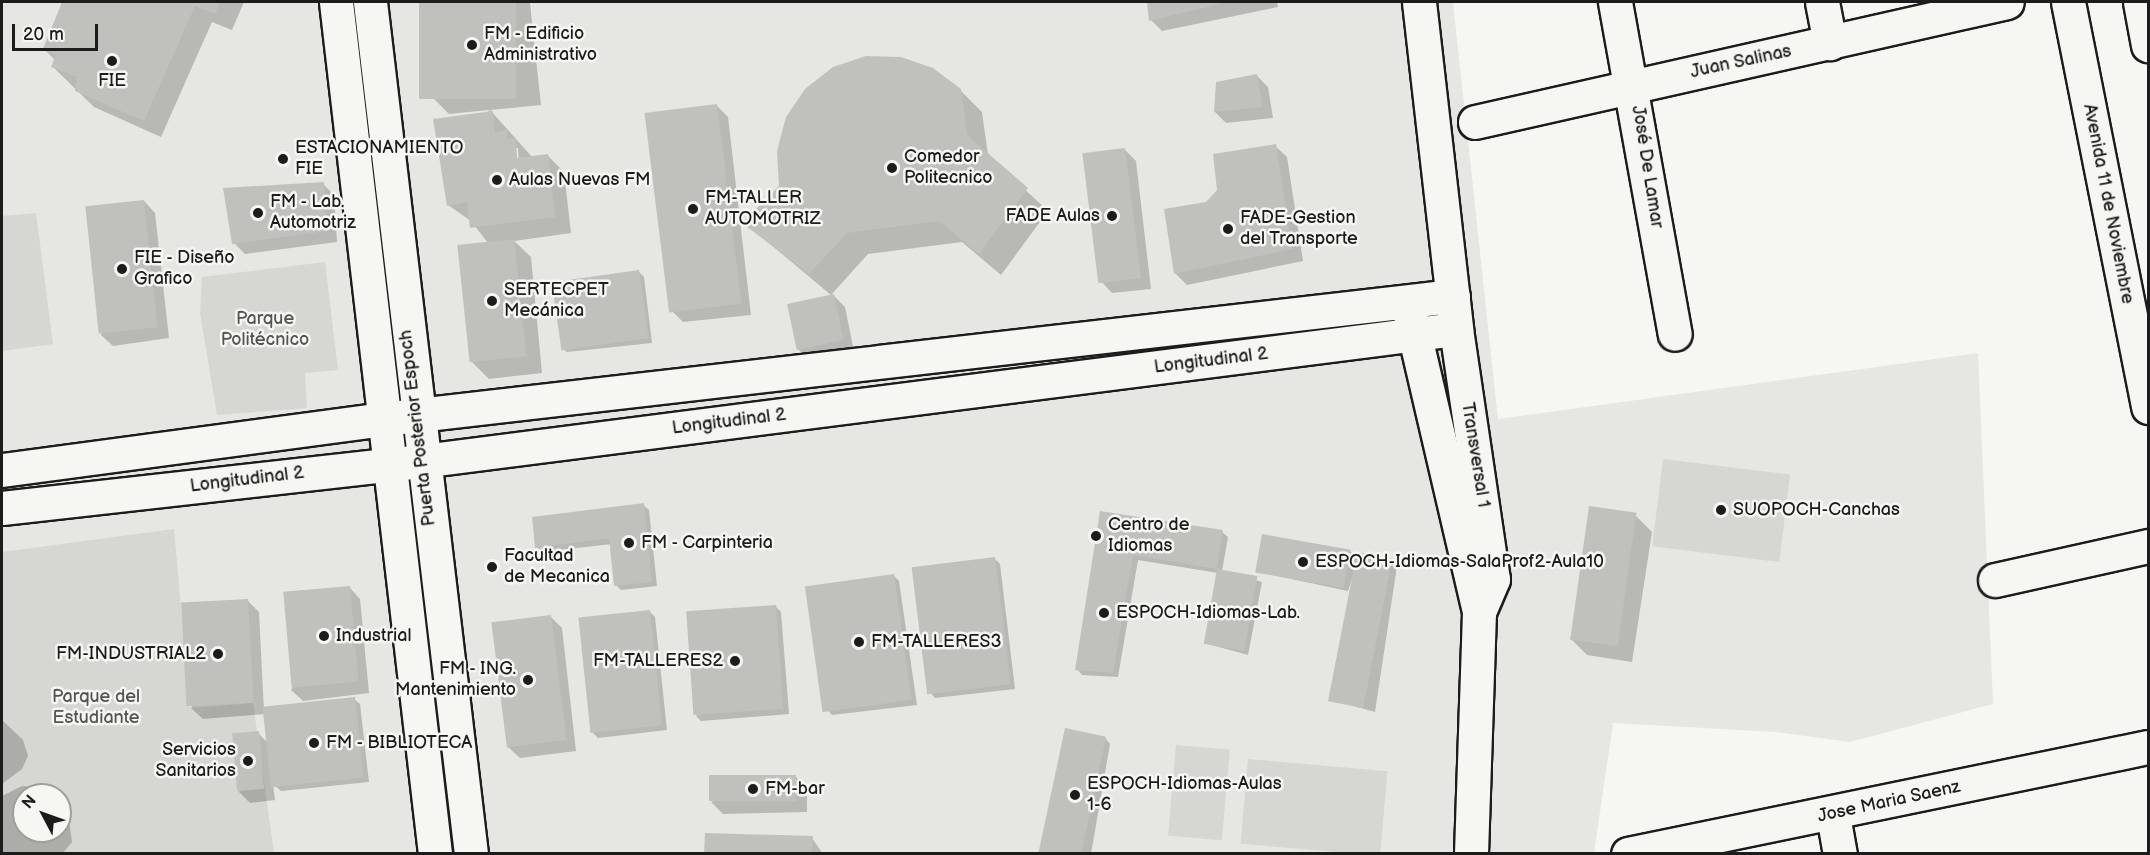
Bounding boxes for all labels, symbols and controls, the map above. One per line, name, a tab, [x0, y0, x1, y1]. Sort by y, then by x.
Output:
scale bar	[15, 12, 100, 50]
text: 20 m	[23, 24, 64, 45]
place label: FM - Edificio Administrativo	[484, 24, 597, 66]
marker: FM - Edificio Administrativo	[465, 38, 479, 52]
street label: Juan Salinas	[1688, 41, 1794, 83]
marker: FIE	[105, 54, 119, 68]
place label: FIE	[98, 70, 126, 92]
street label: Avenida 11 de Noviembre	[2078, 102, 2138, 306]
street label: José De Lamar	[1627, 104, 1667, 230]
place label: ESTACIONAMIENTO FIE	[295, 138, 463, 180]
place label: Comedor Politecnico	[904, 147, 992, 190]
marker: ESTACIONAMIENTO FIE	[276, 152, 290, 166]
marker: Comedor Politecnico	[885, 161, 899, 175]
place label: Aulas Nuevas FM	[509, 169, 650, 191]
marker: Aulas Nuevas FM	[490, 173, 504, 187]
place label: FM-TALLER AUTOMOTRIZ	[705, 188, 821, 230]
place label: FM - Lab. Automotriz	[270, 192, 356, 234]
marker: FM-TALLER AUTOMOTRIZ	[686, 202, 700, 216]
place label: FADE Aulas	[1005, 205, 1100, 227]
marker: FM - Lab. Automotriz	[251, 206, 265, 220]
place label: FADE-Gestion del Transporte	[1240, 208, 1358, 250]
marker: FADE Aulas	[1105, 209, 1119, 223]
marker: FADE-Gestion del Transporte	[1221, 222, 1235, 236]
place label: FIE - Diseño Grafico	[134, 248, 236, 290]
marker: FIE - Diseño Grafico	[115, 262, 129, 276]
place label: SERTECPET Mecánica	[504, 280, 609, 322]
marker: SERTECPET Mecánica	[485, 294, 499, 308]
park label: Parque Politécnico	[221, 309, 309, 352]
street label: Puerta Posterior Espoch	[395, 329, 441, 527]
street label: Longitudinal 2	[1153, 343, 1269, 379]
street label: Transversal 1	[1456, 401, 1494, 509]
street label: Longitudinal 2	[671, 404, 787, 440]
street label: Longitudinal 2	[189, 462, 305, 498]
place label: SUOPOCH-Canchas	[1733, 499, 1900, 521]
marker: SUOPOCH-Canchas	[1714, 503, 1728, 517]
place label: Centro de Idiomas	[1108, 515, 1189, 558]
marker: Centro de Idiomas	[1089, 529, 1103, 543]
place label: FM - Carpinteria	[641, 532, 774, 554]
marker: FM - Carpinteria	[622, 536, 636, 550]
place label: Facultad de Mecanica	[504, 546, 610, 588]
place label: ESPOCH-Idiomas-SalaProf2-Aula10	[1315, 551, 1604, 573]
marker: ESPOCH-Idiomas-SalaProf2-Aula10	[1296, 555, 1310, 569]
marker: Facultad de Mecanica	[485, 560, 499, 574]
place label: ESPOCH-Idiomas-Lab.	[1116, 602, 1300, 624]
marker: ESPOCH-Idiomas-Lab.	[1097, 606, 1111, 620]
place label: Industrial	[336, 625, 411, 647]
marker: Industrial	[317, 629, 331, 643]
place label: FM-TALLERES3	[871, 631, 1002, 653]
marker: FM-TALLERES3	[852, 635, 866, 649]
place label: FM-INDUSTRIAL2	[56, 643, 206, 665]
marker: FM-INDUSTRIAL2	[211, 647, 225, 661]
place label: FM-TALLERES2	[593, 650, 723, 672]
marker: FM-TALLERES2	[728, 654, 742, 668]
place label: FM - ING. Mantenimiento	[395, 659, 516, 702]
marker: FM - ING. Mantenimiento	[521, 673, 535, 687]
park label: Parque del Estudiante	[52, 687, 140, 730]
place label: FM - BIBLIOTECA	[326, 732, 474, 754]
marker: FM - BIBLIOTECA	[307, 736, 321, 750]
place label: Servicios Sanitarios	[156, 740, 236, 783]
marker: Servicios Sanitarios	[241, 754, 255, 768]
place label: ESPOCH-Idiomas-Aulas 1-6	[1087, 774, 1282, 816]
street label: Jose Maria Saenz	[1816, 776, 1962, 828]
place label: FM-bar	[765, 778, 825, 800]
marker: FM-bar	[746, 782, 760, 796]
north arrow	[12, 783, 72, 843]
marker: ESPOCH-Idiomas-Aulas 1-6	[1068, 788, 1082, 802]
text: N	[18, 791, 41, 813]

